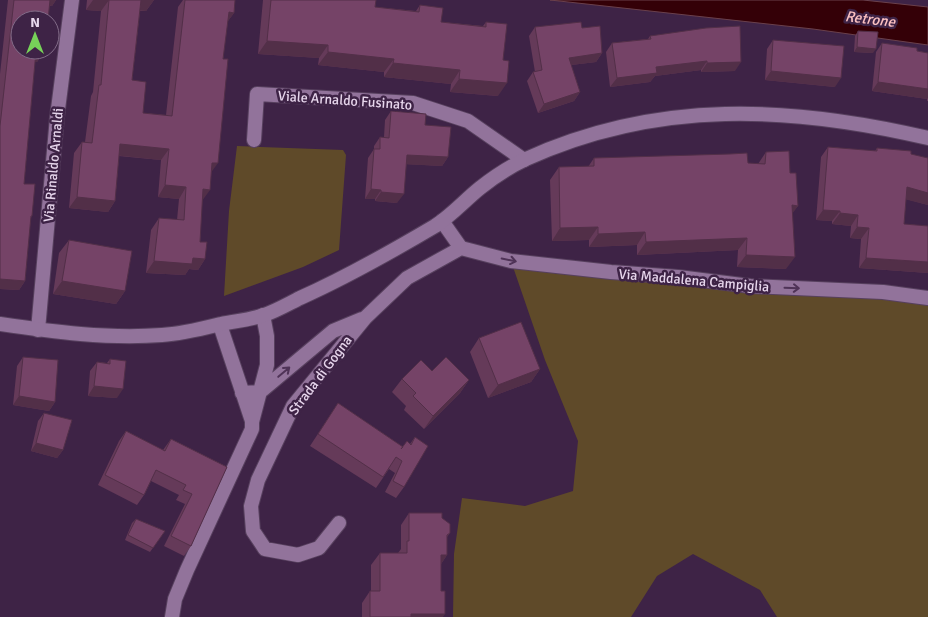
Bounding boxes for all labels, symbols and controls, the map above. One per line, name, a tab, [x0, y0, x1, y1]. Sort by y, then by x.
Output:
water label: Retrone	[844, 7, 898, 31]
north arrow	[10, 10, 60, 60]
text: N	[30, 14, 40, 31]
street label: Viale Arnaldo Fusinato	[277, 87, 413, 114]
street label: Via Rinaldo Arnaldi	[40, 107, 67, 223]
one-way arrow	[500, 256, 516, 266]
street label: Via Maddalena Campiglia	[618, 265, 770, 296]
one-way arrow	[784, 283, 800, 293]
street label: Strada di Gogna	[285, 332, 356, 418]
one-way arrow	[277, 367, 290, 378]

